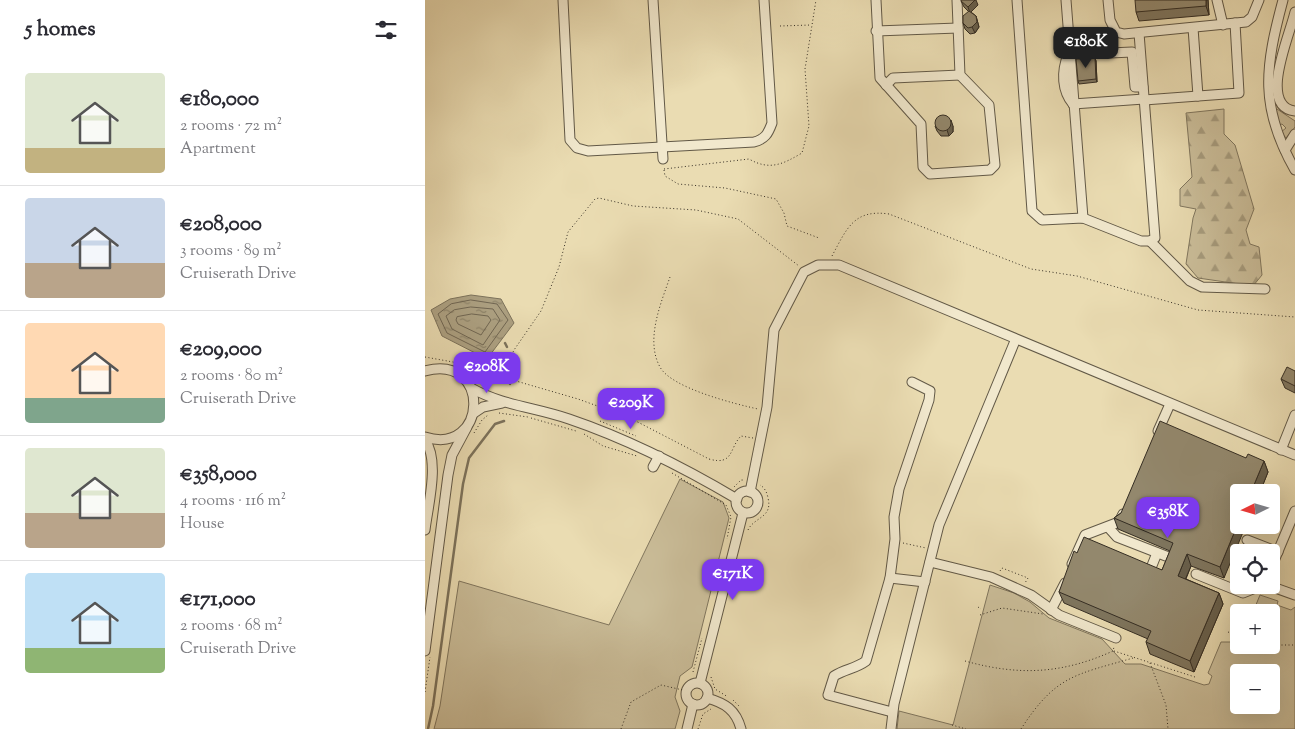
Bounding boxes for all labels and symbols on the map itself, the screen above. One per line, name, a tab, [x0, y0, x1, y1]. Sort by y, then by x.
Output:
pin: €180K	[1051, 27, 1121, 69]
pin: €208K	[452, 352, 522, 394]
pin: €209K	[596, 388, 666, 430]
north arrow	[1230, 484, 1280, 534]
pin: €358K	[1133, 496, 1203, 539]
pin: €171K	[698, 558, 768, 601]

